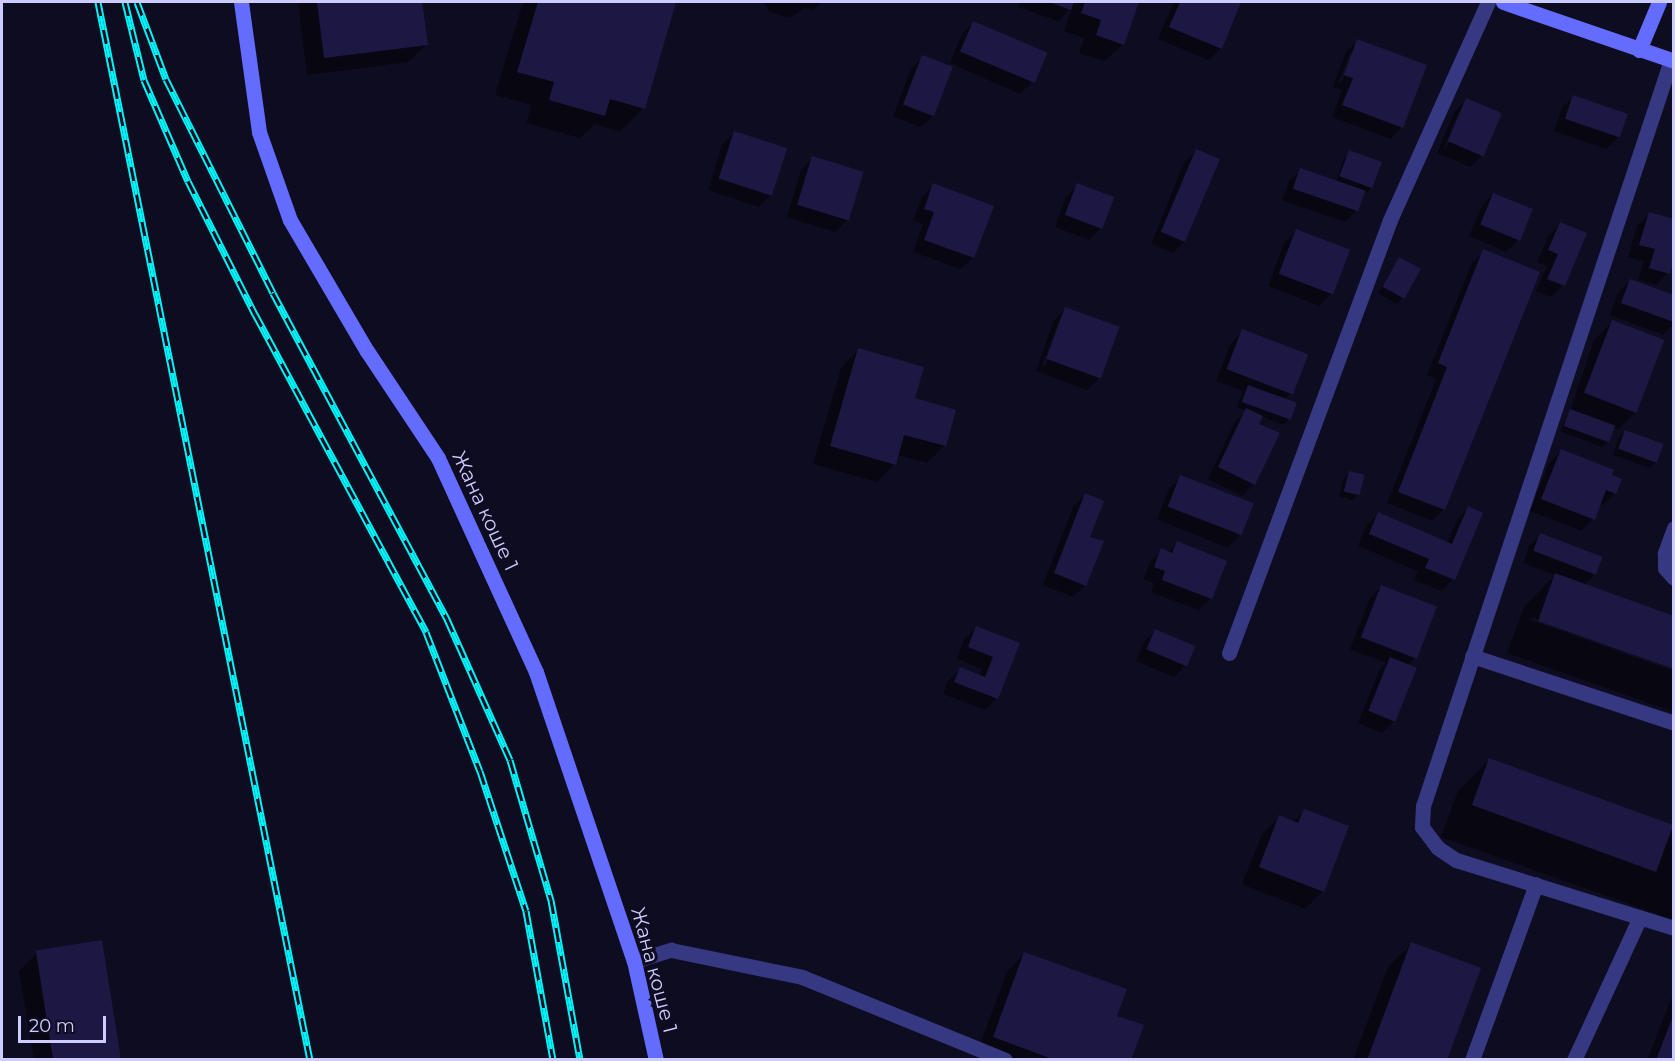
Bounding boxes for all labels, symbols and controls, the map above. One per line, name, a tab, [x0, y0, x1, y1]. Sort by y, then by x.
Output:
street label: Жана коше 1	[447, 447, 523, 575]
street label: Жана коше 1	[626, 904, 682, 1036]
scale bar	[21, 1004, 110, 1042]
text: 20 m	[29, 1015, 75, 1037]

